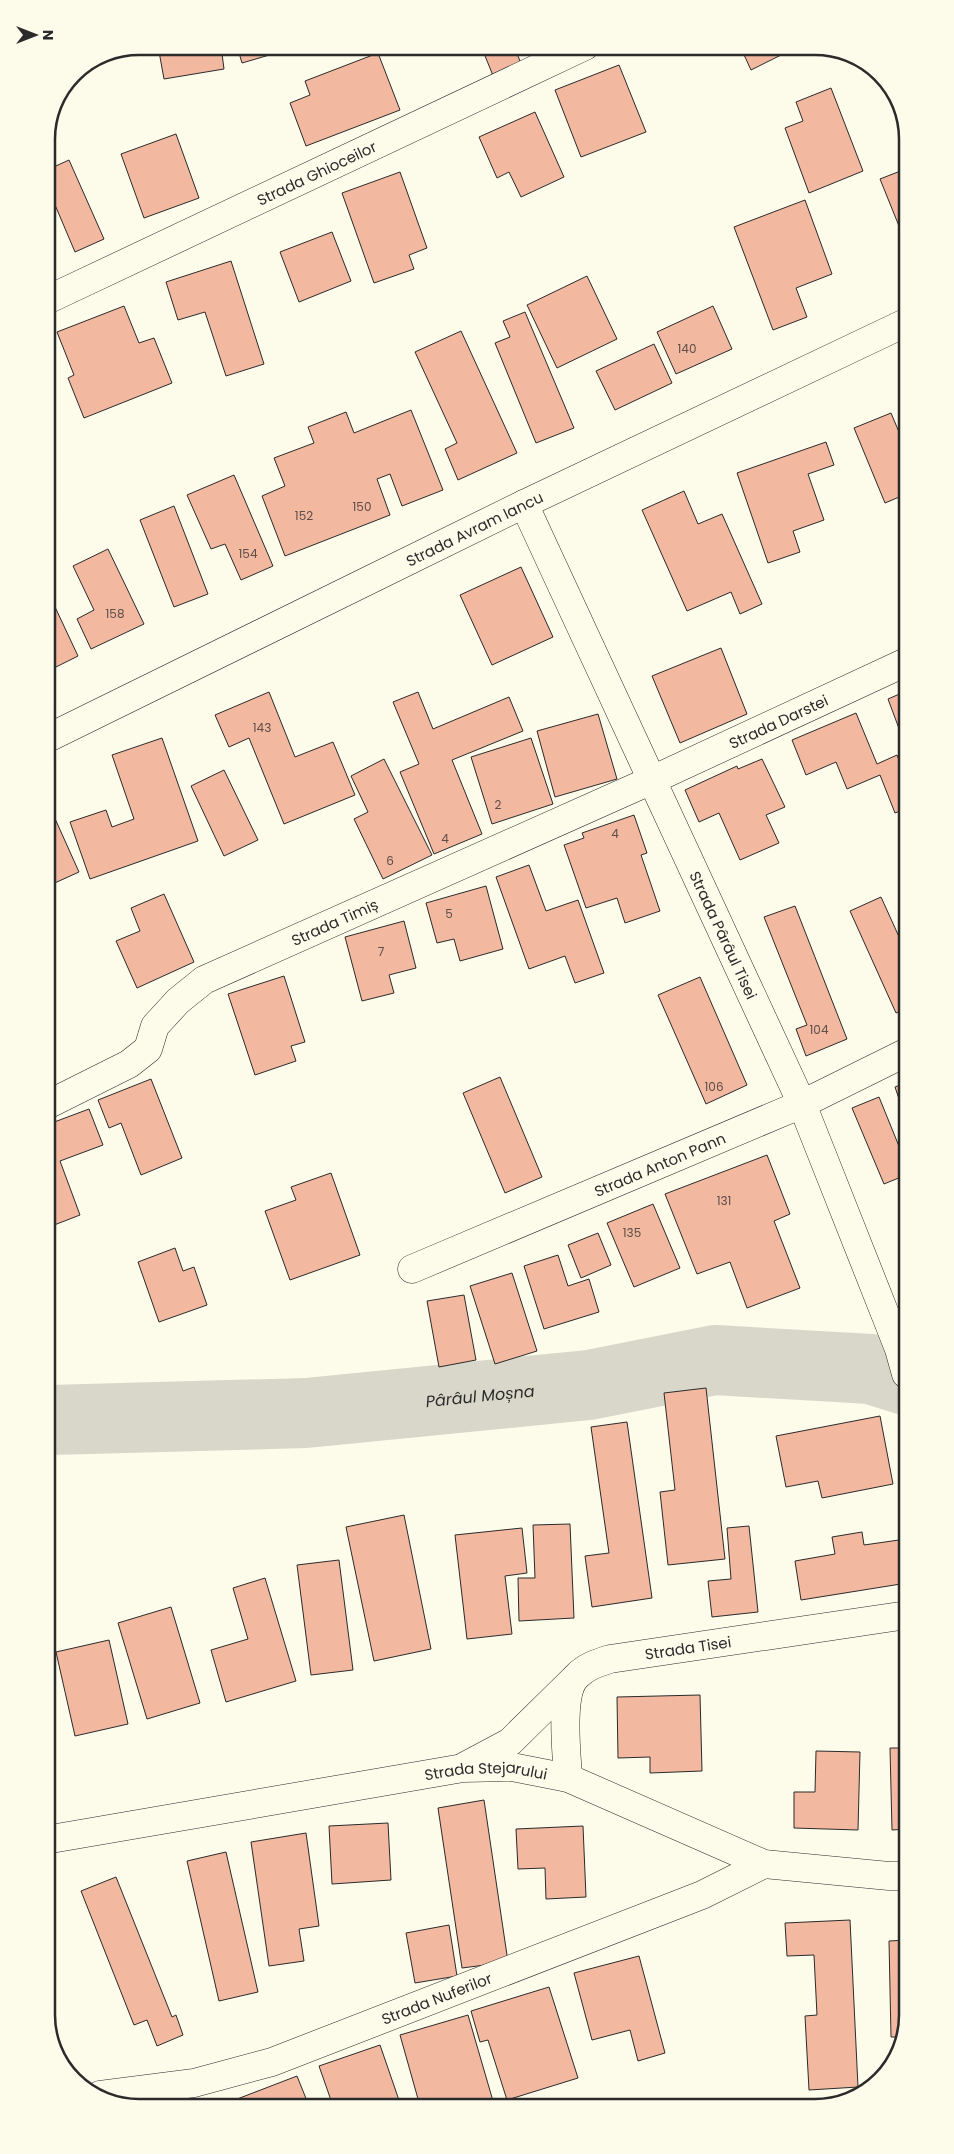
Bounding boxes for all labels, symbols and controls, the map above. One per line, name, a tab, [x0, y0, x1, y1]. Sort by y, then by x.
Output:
north arrow	[10, 10, 60, 60]
text: N	[38, 30, 58, 40]
street label: Strada Ghioceilor	[253, 135, 380, 210]
house number: 140	[678, 340, 696, 357]
street label: Strada Avram Iancu	[402, 486, 546, 571]
house number: 150	[353, 498, 371, 515]
house number: 152	[295, 507, 313, 524]
house number: 154	[239, 545, 258, 562]
house number: 158	[106, 605, 124, 622]
street label: Strada Darstei	[725, 689, 831, 753]
house number: 143	[253, 719, 271, 736]
house number: 2	[495, 796, 502, 813]
house number: 4	[611, 825, 619, 842]
house number: 4	[441, 830, 449, 847]
house number: 6	[386, 852, 394, 869]
street label: Strada Pârâul Tisei	[685, 868, 762, 1002]
street label: Strada Timiș	[288, 893, 381, 950]
house number: 5	[445, 905, 453, 922]
house number: 7	[378, 943, 385, 960]
house number: 104	[810, 1021, 829, 1038]
house number: 106	[705, 1078, 724, 1095]
street label: Strada Anton Pann	[591, 1127, 729, 1201]
house number: 131	[717, 1192, 731, 1209]
house number: 135	[623, 1224, 641, 1241]
water label: Pârâul Moșna	[425, 1379, 536, 1413]
street label: Strada Tisei	[643, 1631, 733, 1664]
street label: Strada Stejarului	[423, 1756, 549, 1785]
street label: Strada Nuferilor	[378, 1967, 495, 2029]

